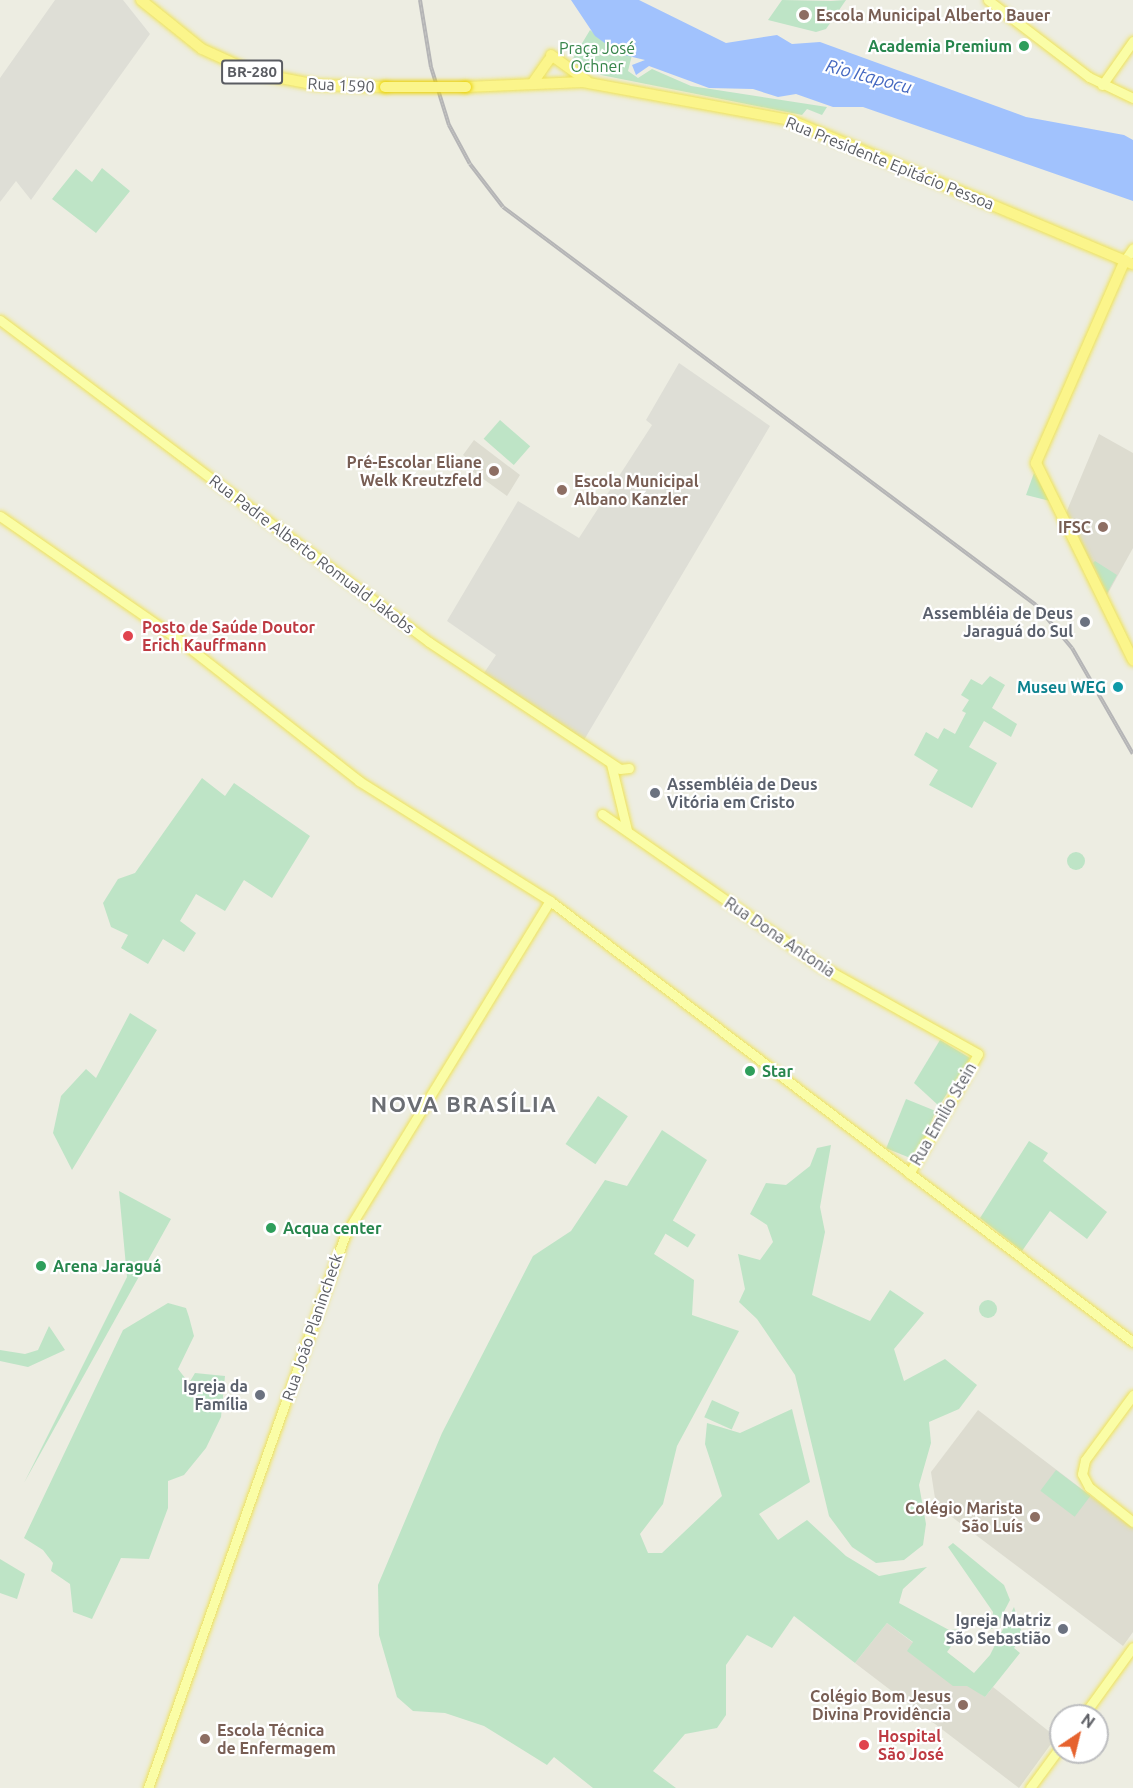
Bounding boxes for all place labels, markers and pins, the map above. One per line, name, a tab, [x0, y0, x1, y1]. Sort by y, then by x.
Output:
place label: Escola Municipal Alberto Bauer	[816, 5, 1050, 25]
marker: Escola Municipal Alberto Bauer	[797, 8, 811, 22]
place label: Academia Premium	[868, 36, 1012, 56]
marker: Academia Premium	[1017, 39, 1031, 53]
place label: Pré-Escolar Eliane Welk Kreutzfeld	[347, 452, 482, 490]
marker: Pré-Escolar Eliane Welk Kreutzfeld	[487, 464, 501, 478]
place label: Escola Municipal Albano Kanzler	[574, 471, 699, 509]
marker: Escola Municipal Albano Kanzler	[555, 483, 569, 497]
place label: IFSC	[1058, 517, 1091, 537]
marker: IFSC	[1096, 520, 1110, 534]
place label: Assembléia de Deus Jaraguá do Sul	[923, 603, 1073, 641]
marker: Assembléia de Deus Jaraguá do Sul	[1078, 615, 1092, 629]
place label: Posto de Saúde Doutor Erich Kauffmann	[142, 617, 315, 655]
marker: Posto de Saúde Doutor Erich Kauffmann	[119, 627, 137, 645]
place label: Museu WEG	[1017, 677, 1106, 697]
marker: Museu WEG	[1111, 680, 1125, 694]
place label: Assembléia de Deus Vitória em Cristo	[667, 774, 817, 812]
marker: Assembléia de Deus Vitória em Cristo	[648, 786, 662, 800]
place label: Star	[762, 1061, 793, 1081]
marker: Star	[743, 1064, 757, 1078]
place label: Acqua center	[283, 1218, 382, 1238]
marker: Acqua center	[264, 1221, 278, 1235]
place label: Arena Jaraguá	[53, 1256, 161, 1276]
marker: Arena Jaraguá	[34, 1259, 48, 1273]
place label: Igreja da Família	[183, 1376, 248, 1414]
marker: Igreja da Família	[253, 1388, 267, 1402]
place label: Colégio Marista São Luís	[905, 1498, 1023, 1536]
marker: Colégio Marista São Luís	[1028, 1510, 1042, 1524]
place label: Igreja Matriz São Sebastião	[946, 1610, 1051, 1648]
marker: Igreja Matriz São Sebastião	[1056, 1622, 1070, 1636]
place label: Colégio Bom Jesus Divina Providência	[810, 1686, 951, 1724]
marker: Colégio Bom Jesus Divina Providência	[956, 1698, 970, 1712]
place label: Escola Técnica de Enfermagem	[217, 1720, 336, 1758]
place label: Hospital São José	[878, 1726, 944, 1764]
marker: Escola Técnica de Enfermagem	[198, 1732, 212, 1746]
marker: Hospital São José	[855, 1736, 873, 1754]

